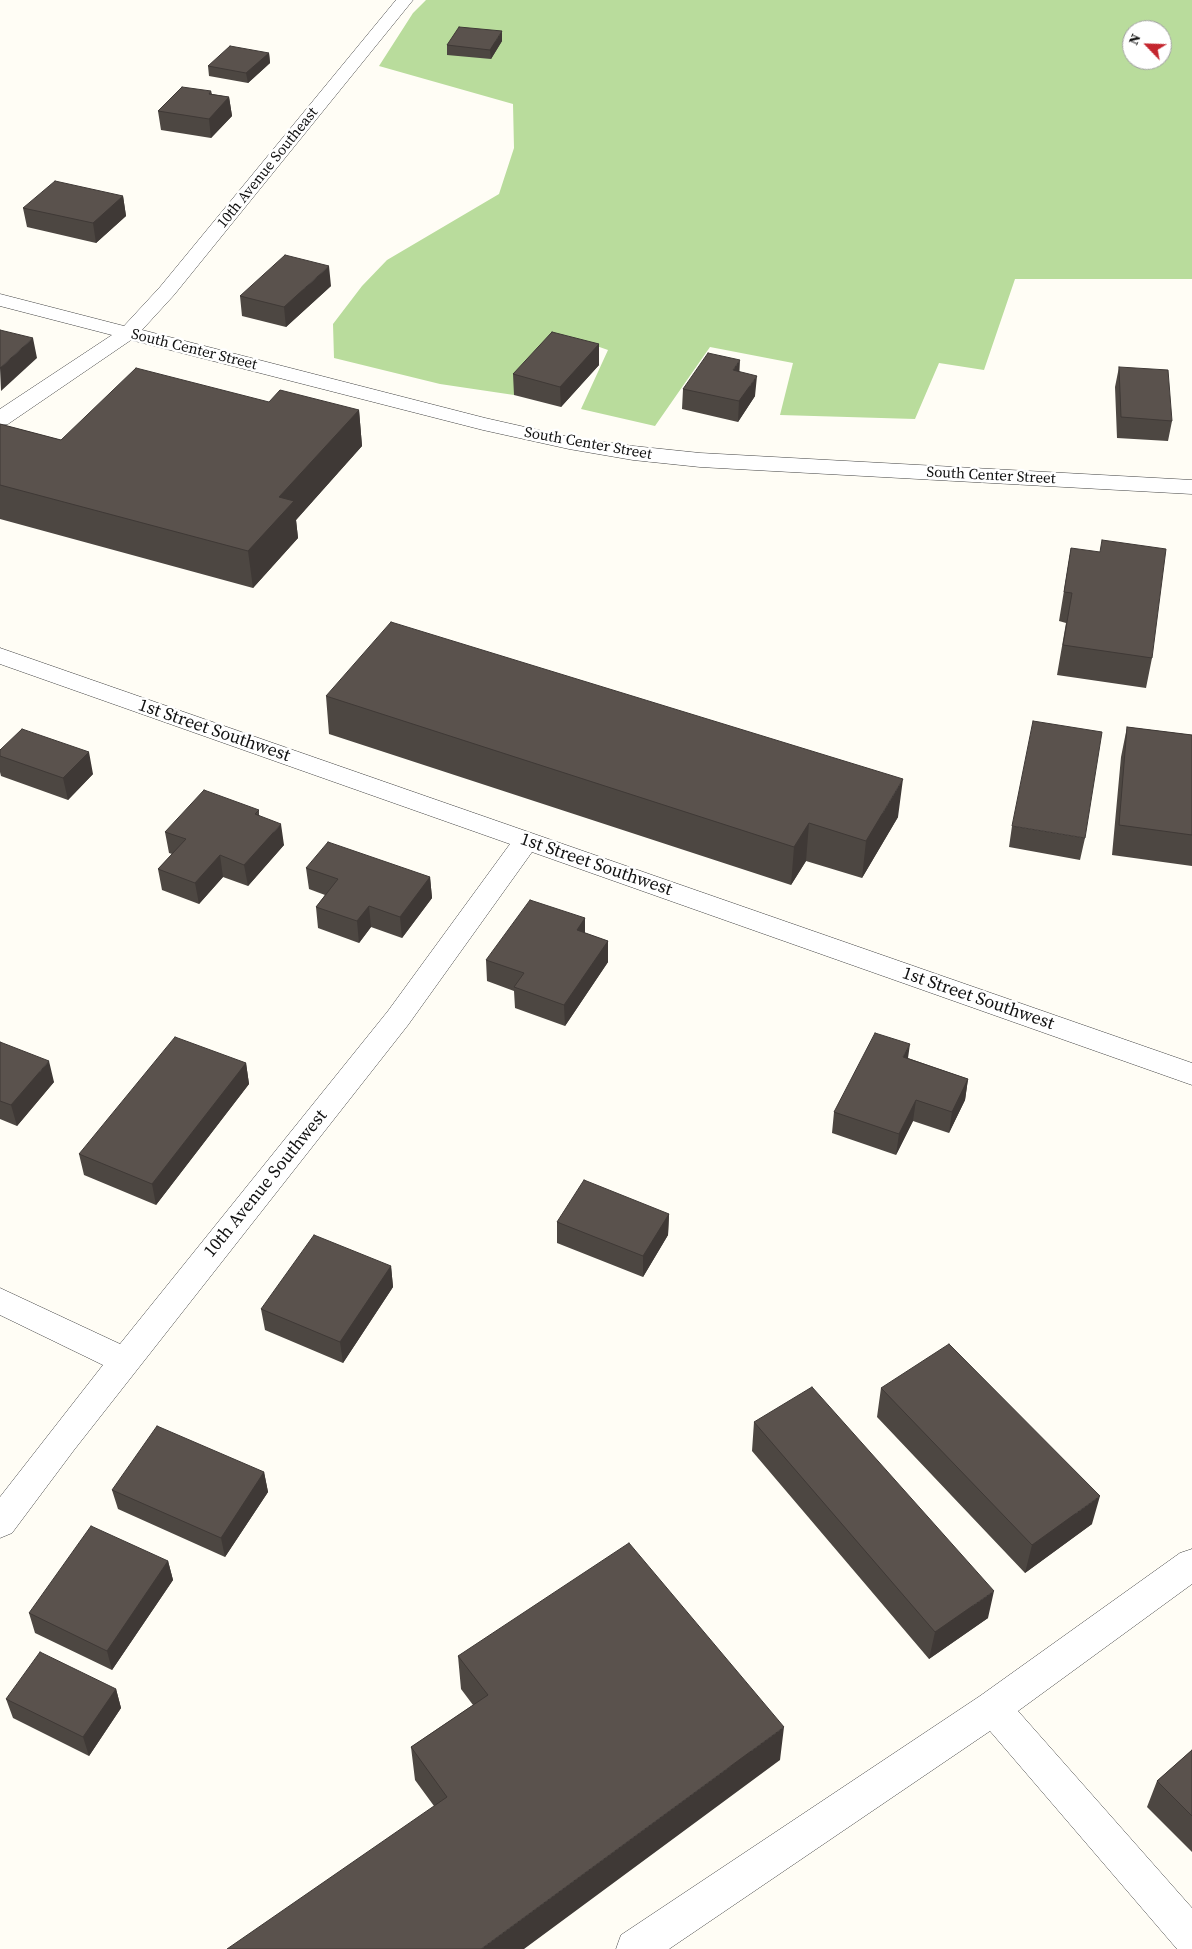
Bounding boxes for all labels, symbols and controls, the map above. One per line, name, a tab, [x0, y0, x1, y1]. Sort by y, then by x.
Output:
north arrow	[1122, 20, 1172, 70]
text: N	[1123, 31, 1145, 48]
street label: 10th Avenue Southeast	[214, 104, 322, 232]
street label: South Center Street	[129, 326, 259, 374]
street label: South Center Street	[523, 424, 653, 464]
street label: South Center Street	[926, 464, 1056, 488]
street label: 1st Street Southwest	[135, 695, 293, 767]
street label: 1st Street Southwest	[517, 829, 675, 901]
street label: 1st Street Southwest	[899, 963, 1057, 1035]
street label: 10th Avenue Southwest	[200, 1106, 332, 1262]

